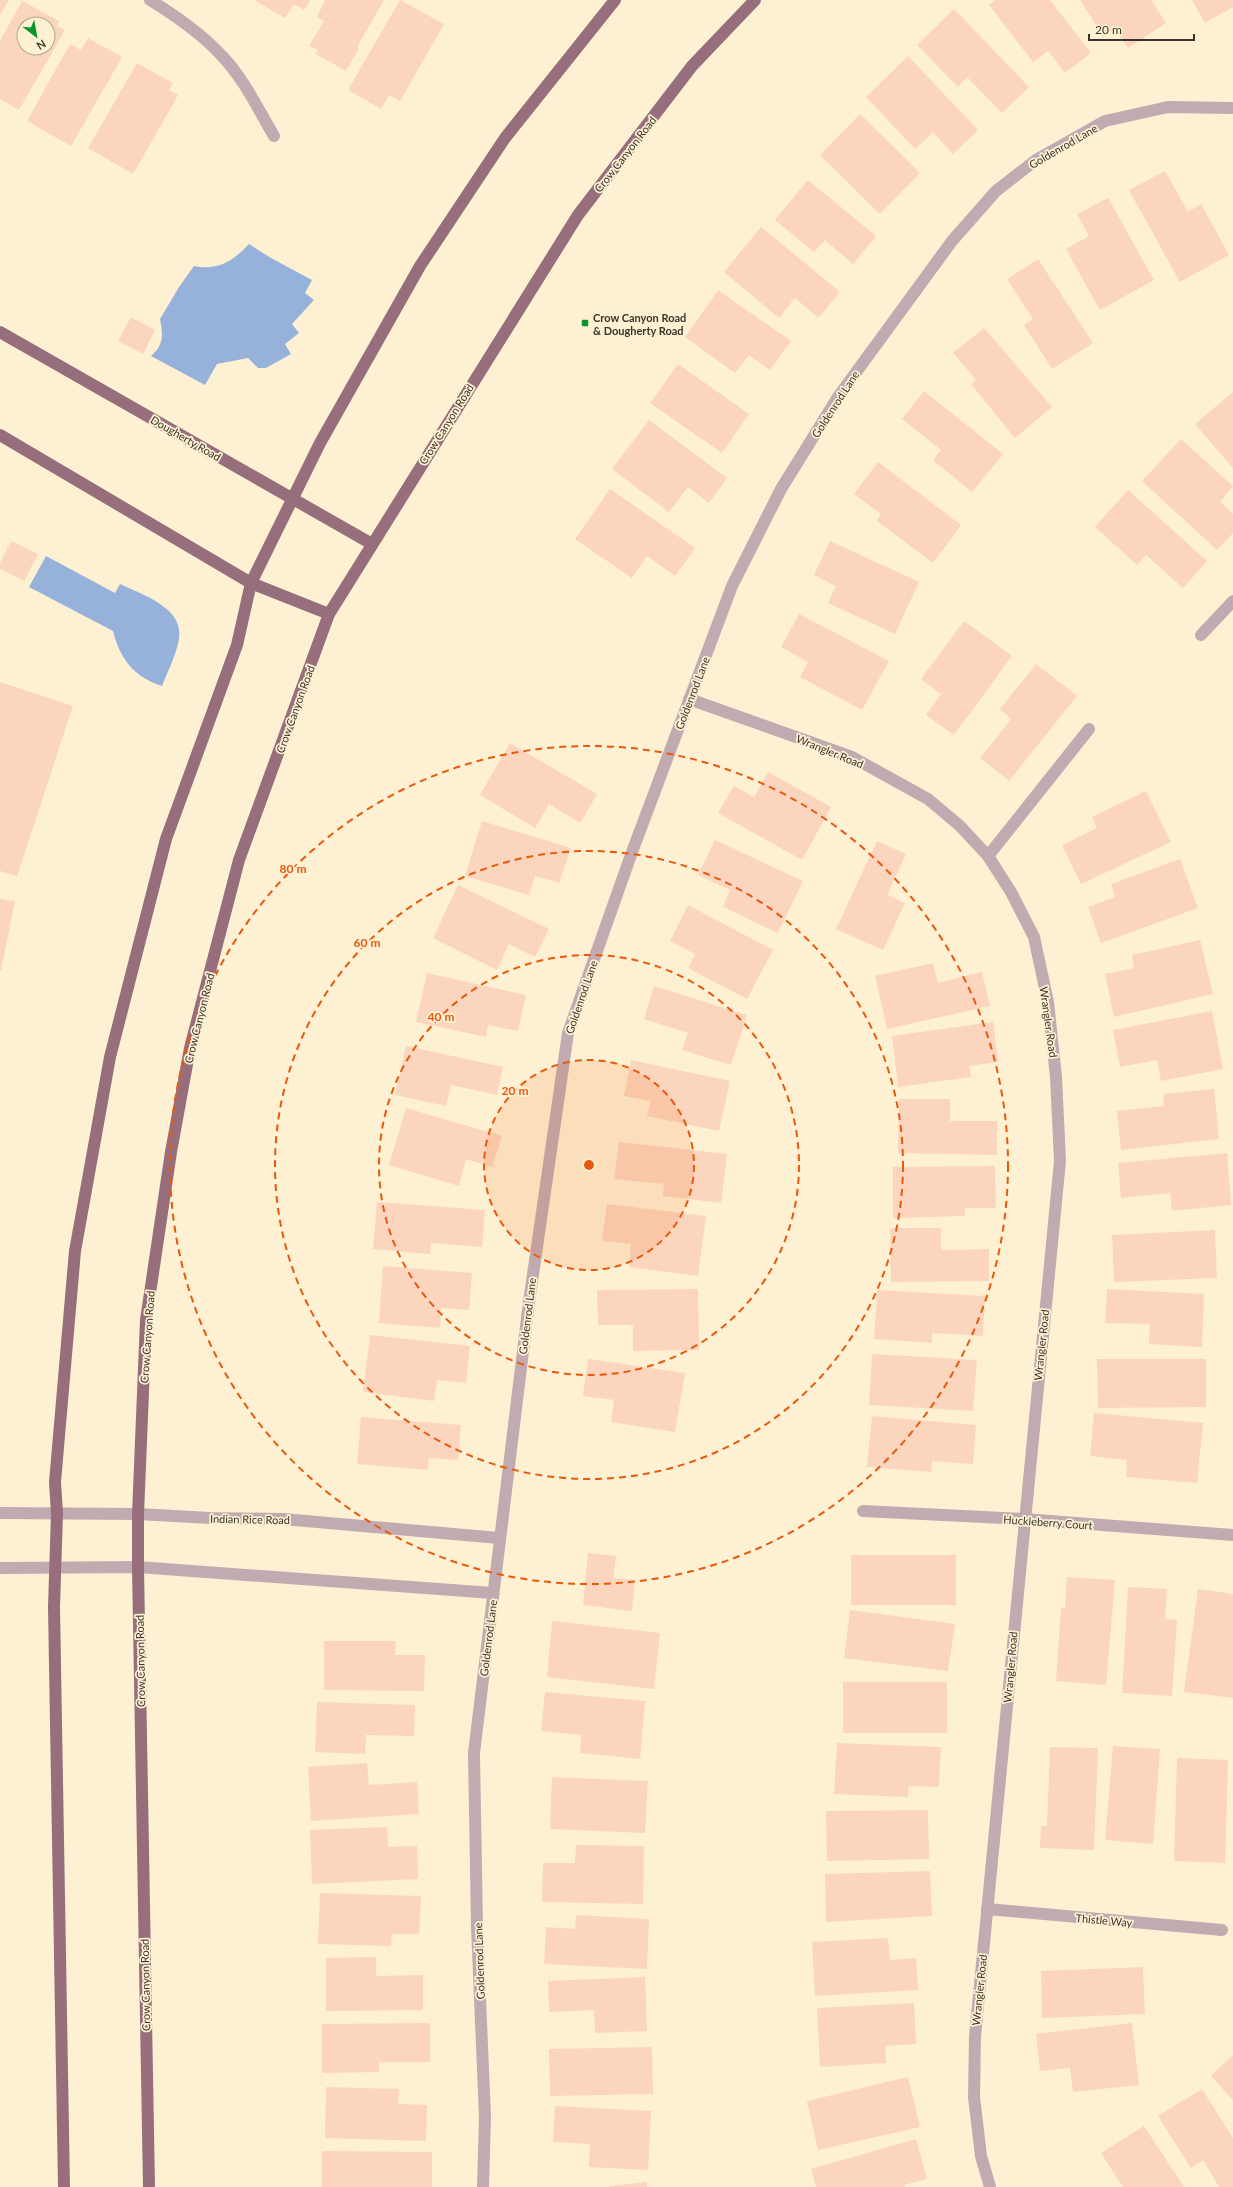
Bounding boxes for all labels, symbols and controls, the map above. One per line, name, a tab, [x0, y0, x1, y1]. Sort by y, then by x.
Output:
north arrow	[16, 16, 56, 56]
scale bar	[1089, 16, 1194, 42]
text: 20 m	[1095, 22, 1122, 37]
text: N	[34, 37, 48, 53]
street label: Crow Canyon Road	[591, 114, 659, 194]
street label: Goldenrod Lane	[1026, 121, 1100, 171]
place label: Crow Canyon Road & Dougherty Road	[593, 311, 686, 337]
marker: Crow Canyon Road & Dougherty Road	[580, 318, 590, 328]
street label: Goldenrod Lane	[809, 368, 862, 440]
street label: Crow Canyon Road	[416, 381, 476, 467]
street label: Dougherty Road	[149, 413, 223, 463]
street label: Goldenrod Lane	[672, 655, 712, 731]
street label: Crow Canyon Road	[273, 663, 317, 755]
street label: Wrangler Road	[794, 732, 866, 770]
text: 80 m	[280, 861, 306, 876]
text: 60 m	[354, 935, 380, 950]
street label: Goldenrod Lane	[562, 958, 600, 1036]
street label: Crow Canyon Road	[182, 972, 216, 1064]
street label: Wrangler Road	[1038, 986, 1060, 1058]
text: 40 m	[428, 1009, 454, 1024]
text: 20 m	[502, 1083, 528, 1098]
centre of rings	[582, 1158, 596, 1172]
street label: Goldenrod Lane	[516, 1277, 538, 1355]
street label: Crow Canyon Road	[137, 1290, 157, 1384]
street label: Wrangler Road	[1031, 1309, 1051, 1381]
street label: Indian Rice Road	[210, 1512, 290, 1526]
street label: Huckleberry Court	[1003, 1512, 1093, 1532]
street label: Goldenrod Lane	[477, 1599, 499, 1677]
street label: Crow Canyon Road	[133, 1615, 147, 1707]
street label: Wrangler Road	[1000, 1631, 1020, 1703]
street label: Thistle Way	[1075, 1911, 1133, 1929]
street label: Goldenrod Lane	[471, 1922, 487, 2000]
street label: Crow Canyon Road	[138, 1939, 152, 2031]
street label: Wrangler Road	[969, 1954, 989, 2026]

